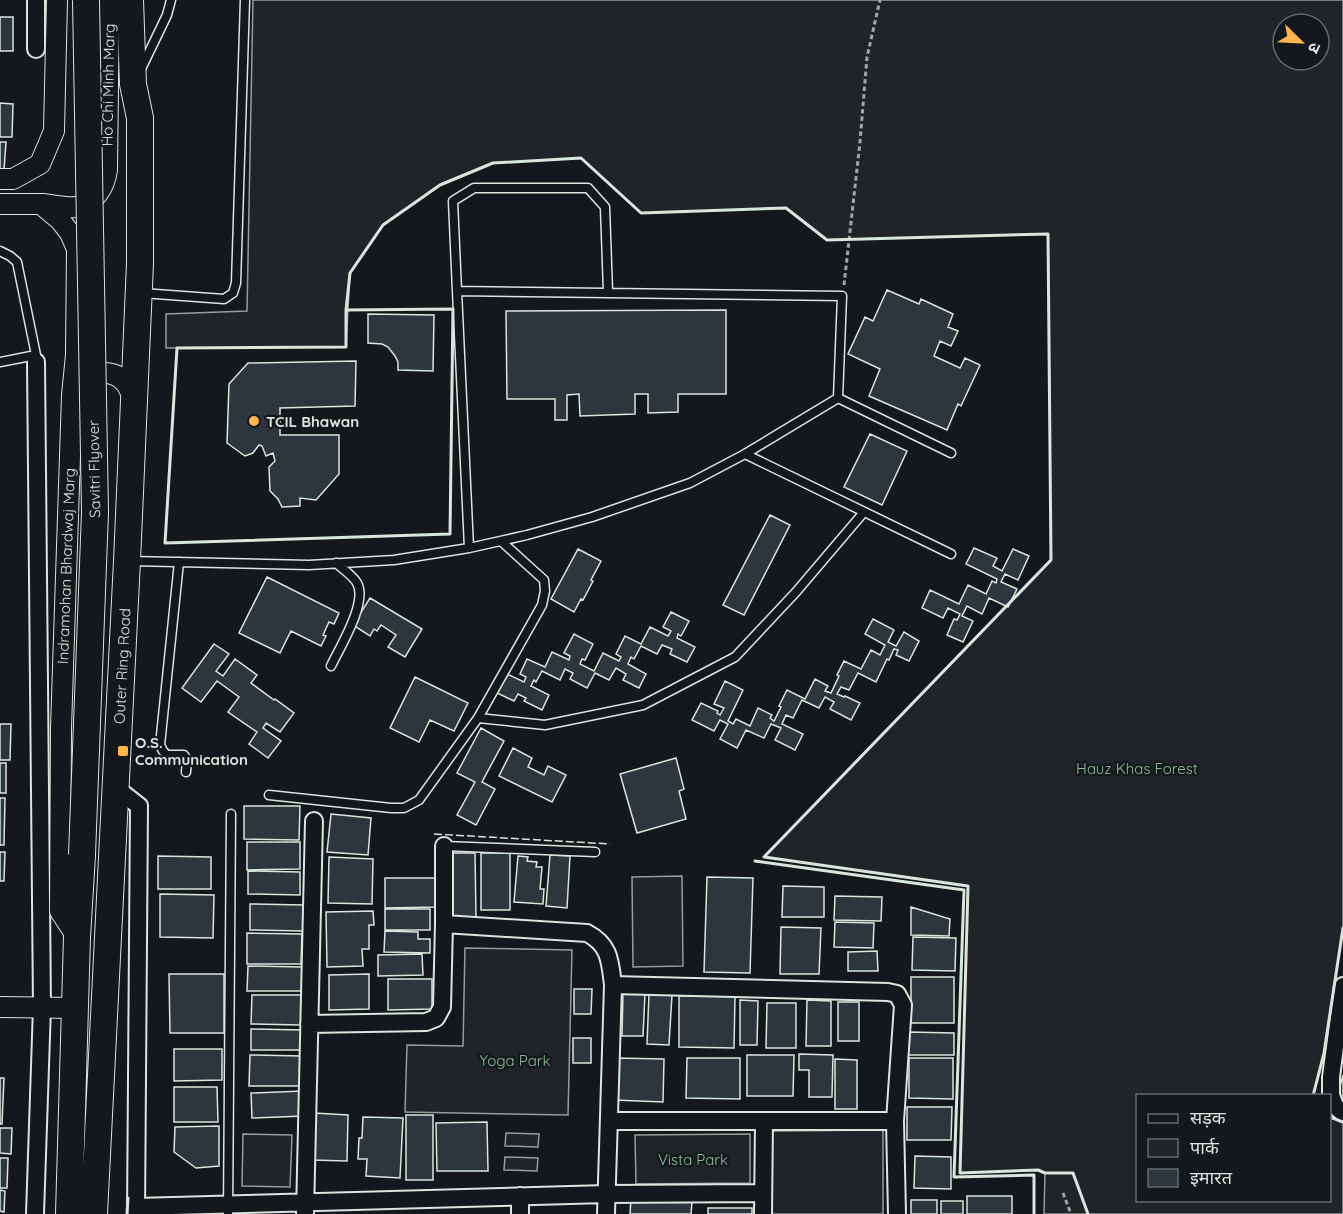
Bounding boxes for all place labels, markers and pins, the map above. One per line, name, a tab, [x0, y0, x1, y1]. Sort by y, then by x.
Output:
place label: TCIL Bhawan	[266, 412, 359, 431]
marker: TCIL Bhawan	[247, 414, 261, 428]
place label: O.S. Communication	[135, 733, 248, 769]
marker: O.S. Communication	[116, 744, 130, 758]

